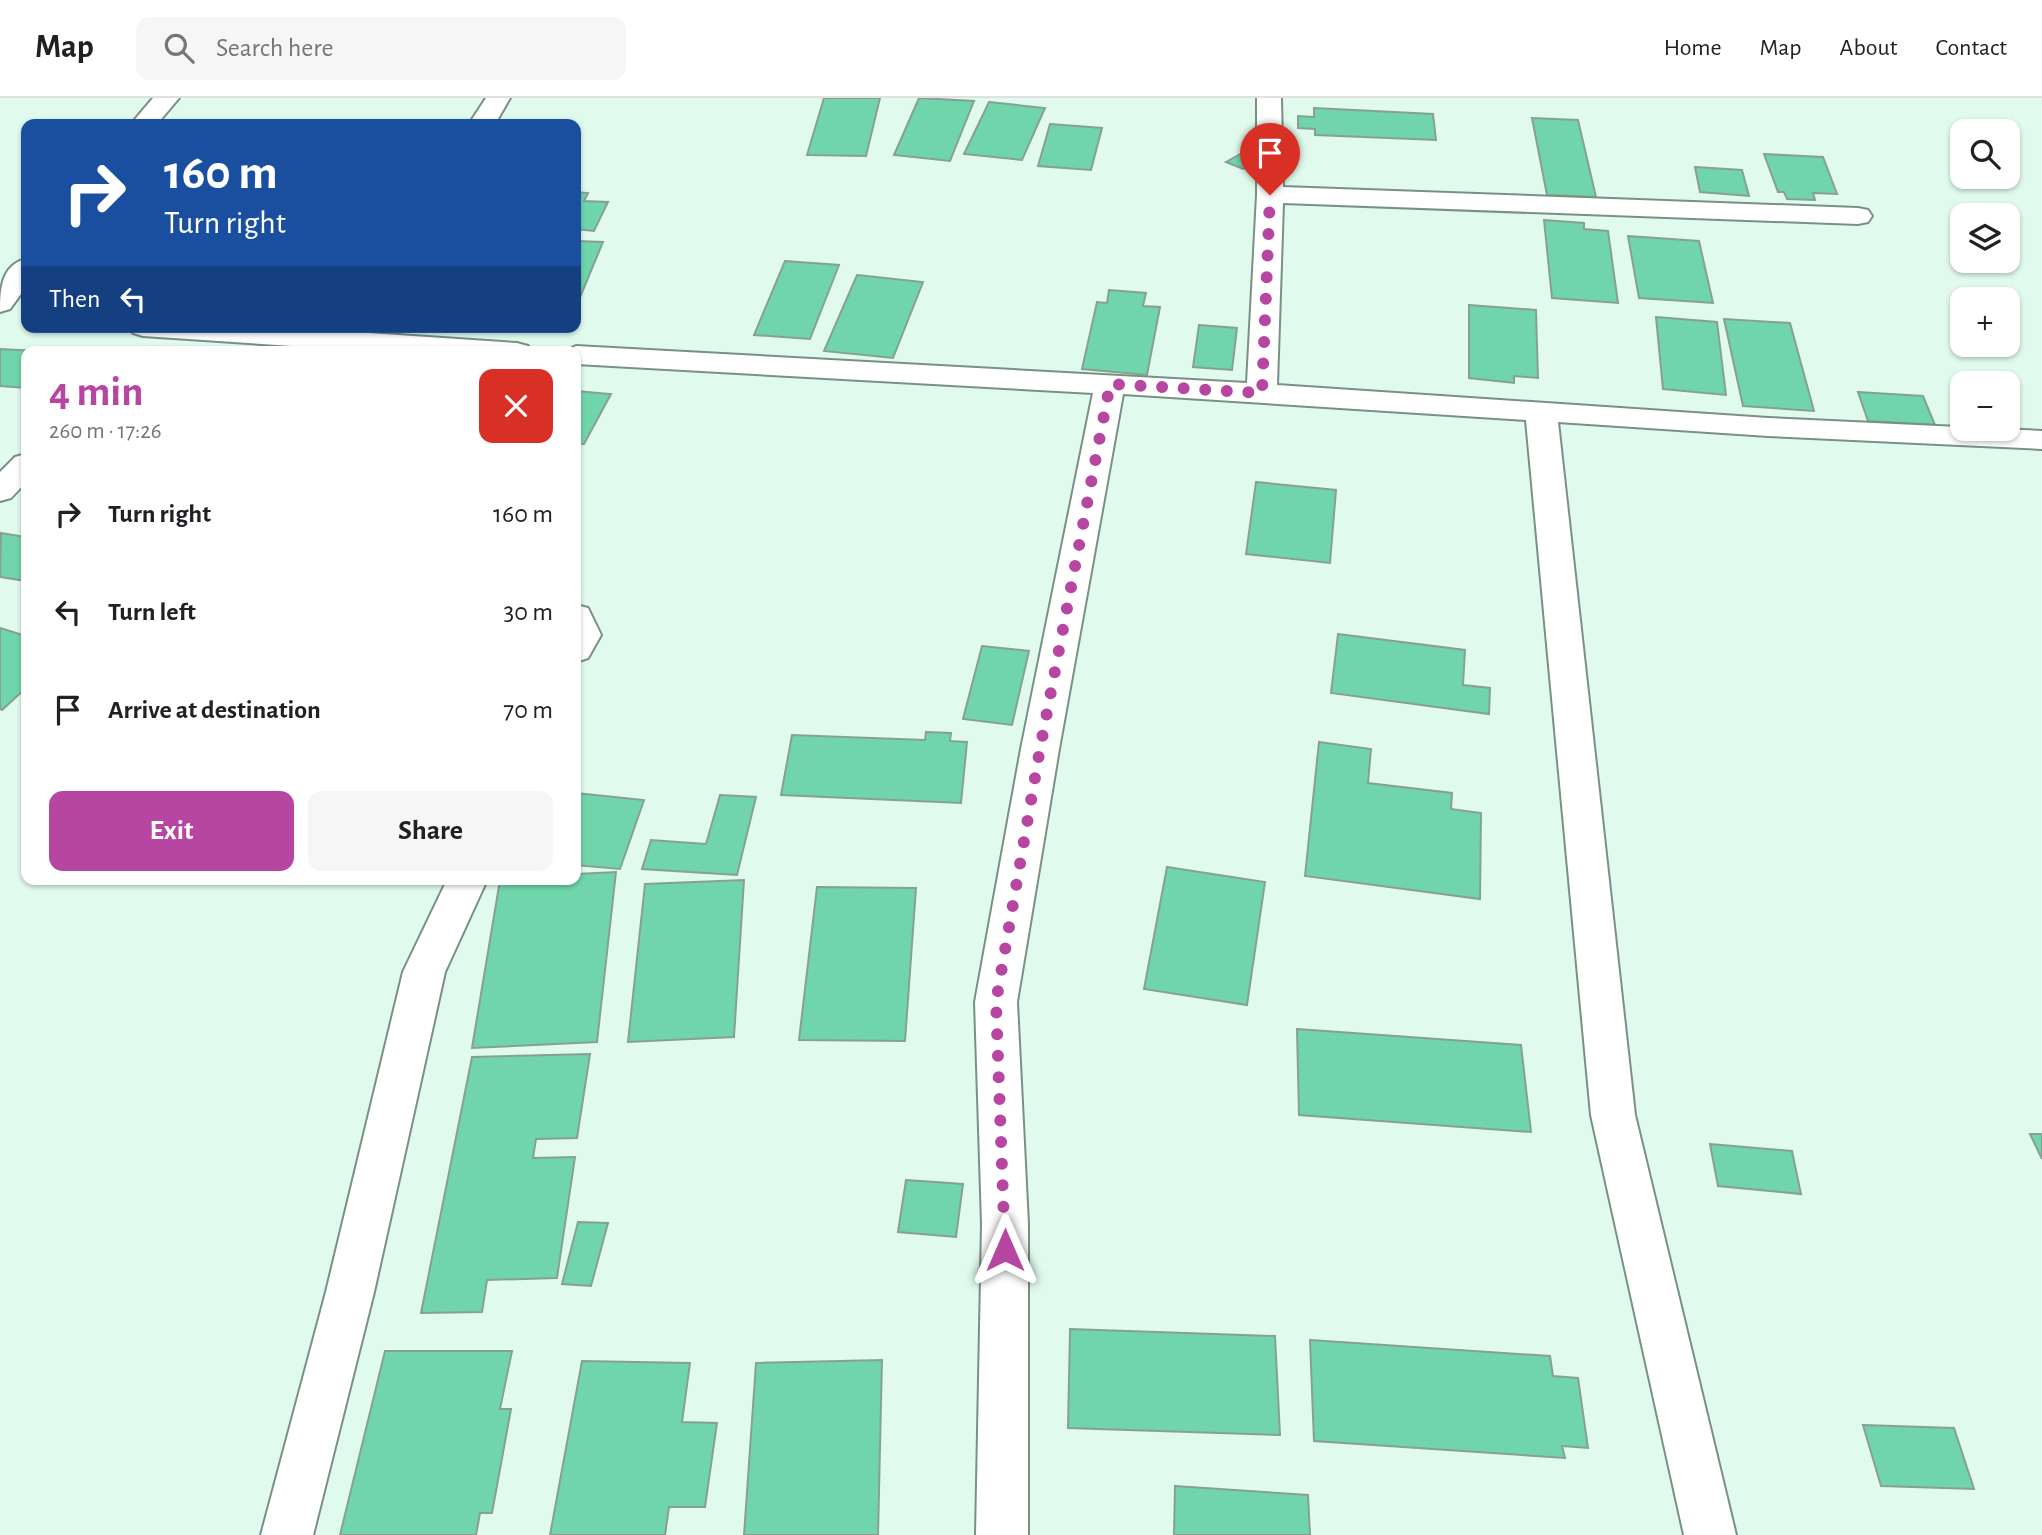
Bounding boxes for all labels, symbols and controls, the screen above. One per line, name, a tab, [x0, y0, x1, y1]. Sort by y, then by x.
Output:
search box	[136, 17, 626, 80]
icon: search	[160, 29, 198, 67]
text: Map	[35, 31, 94, 64]
text: Search here	[216, 35, 334, 61]
text: Home	[1664, 36, 1722, 60]
text: Map	[1760, 36, 1802, 60]
text: About	[1840, 36, 1897, 60]
text: Contact	[1935, 36, 2007, 60]
map controls	[1950, 119, 2020, 441]
button: search	[1950, 119, 2020, 189]
pin	[1240, 123, 1300, 195]
icon: arrive	[1251, 134, 1289, 172]
icon: right	[49, 147, 140, 238]
text: 160 m	[164, 149, 278, 198]
button: layers	[1950, 203, 2020, 273]
text: Turn right	[164, 207, 286, 239]
icon: left	[114, 280, 152, 318]
text: Then	[49, 286, 100, 312]
button: +	[1950, 287, 2020, 357]
button: close	[479, 369, 553, 443]
text: 4 min	[49, 371, 144, 413]
button: −	[1950, 371, 2020, 441]
text: 260 m · 17:26	[49, 420, 162, 443]
icon: right	[49, 495, 87, 533]
text: Turn right	[108, 501, 211, 527]
text: 160 m	[493, 501, 553, 527]
icon: left	[49, 593, 87, 631]
text: Turn left	[108, 599, 196, 625]
text: 30 m	[503, 599, 553, 625]
icon: arrive	[49, 691, 87, 729]
text: Arrive at destination	[108, 697, 321, 723]
text: 70 m	[503, 697, 553, 723]
button: Exit	[49, 791, 294, 871]
button: Share	[308, 791, 553, 871]
position arrow	[968, 1213, 1042, 1287]

